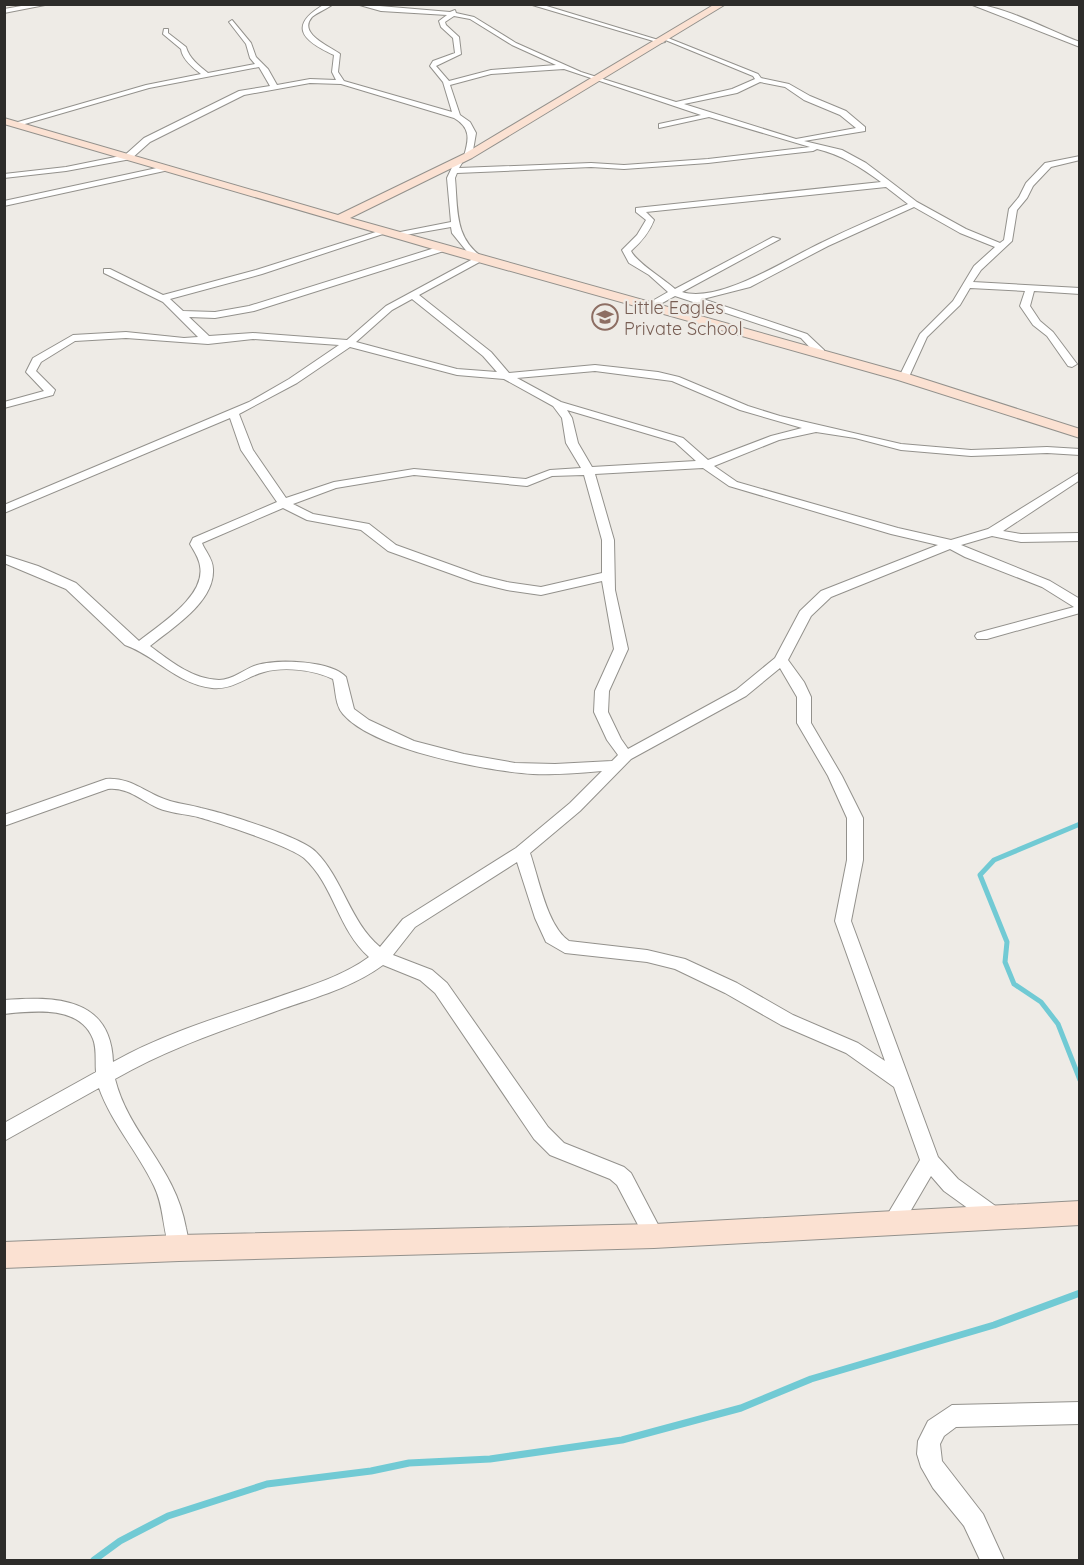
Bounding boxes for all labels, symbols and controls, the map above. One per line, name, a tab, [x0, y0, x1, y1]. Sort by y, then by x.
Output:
place label: Little Eagles Private School	[624, 296, 743, 340]
school or university icon: Little Eagles Private School	[590, 302, 620, 332]

